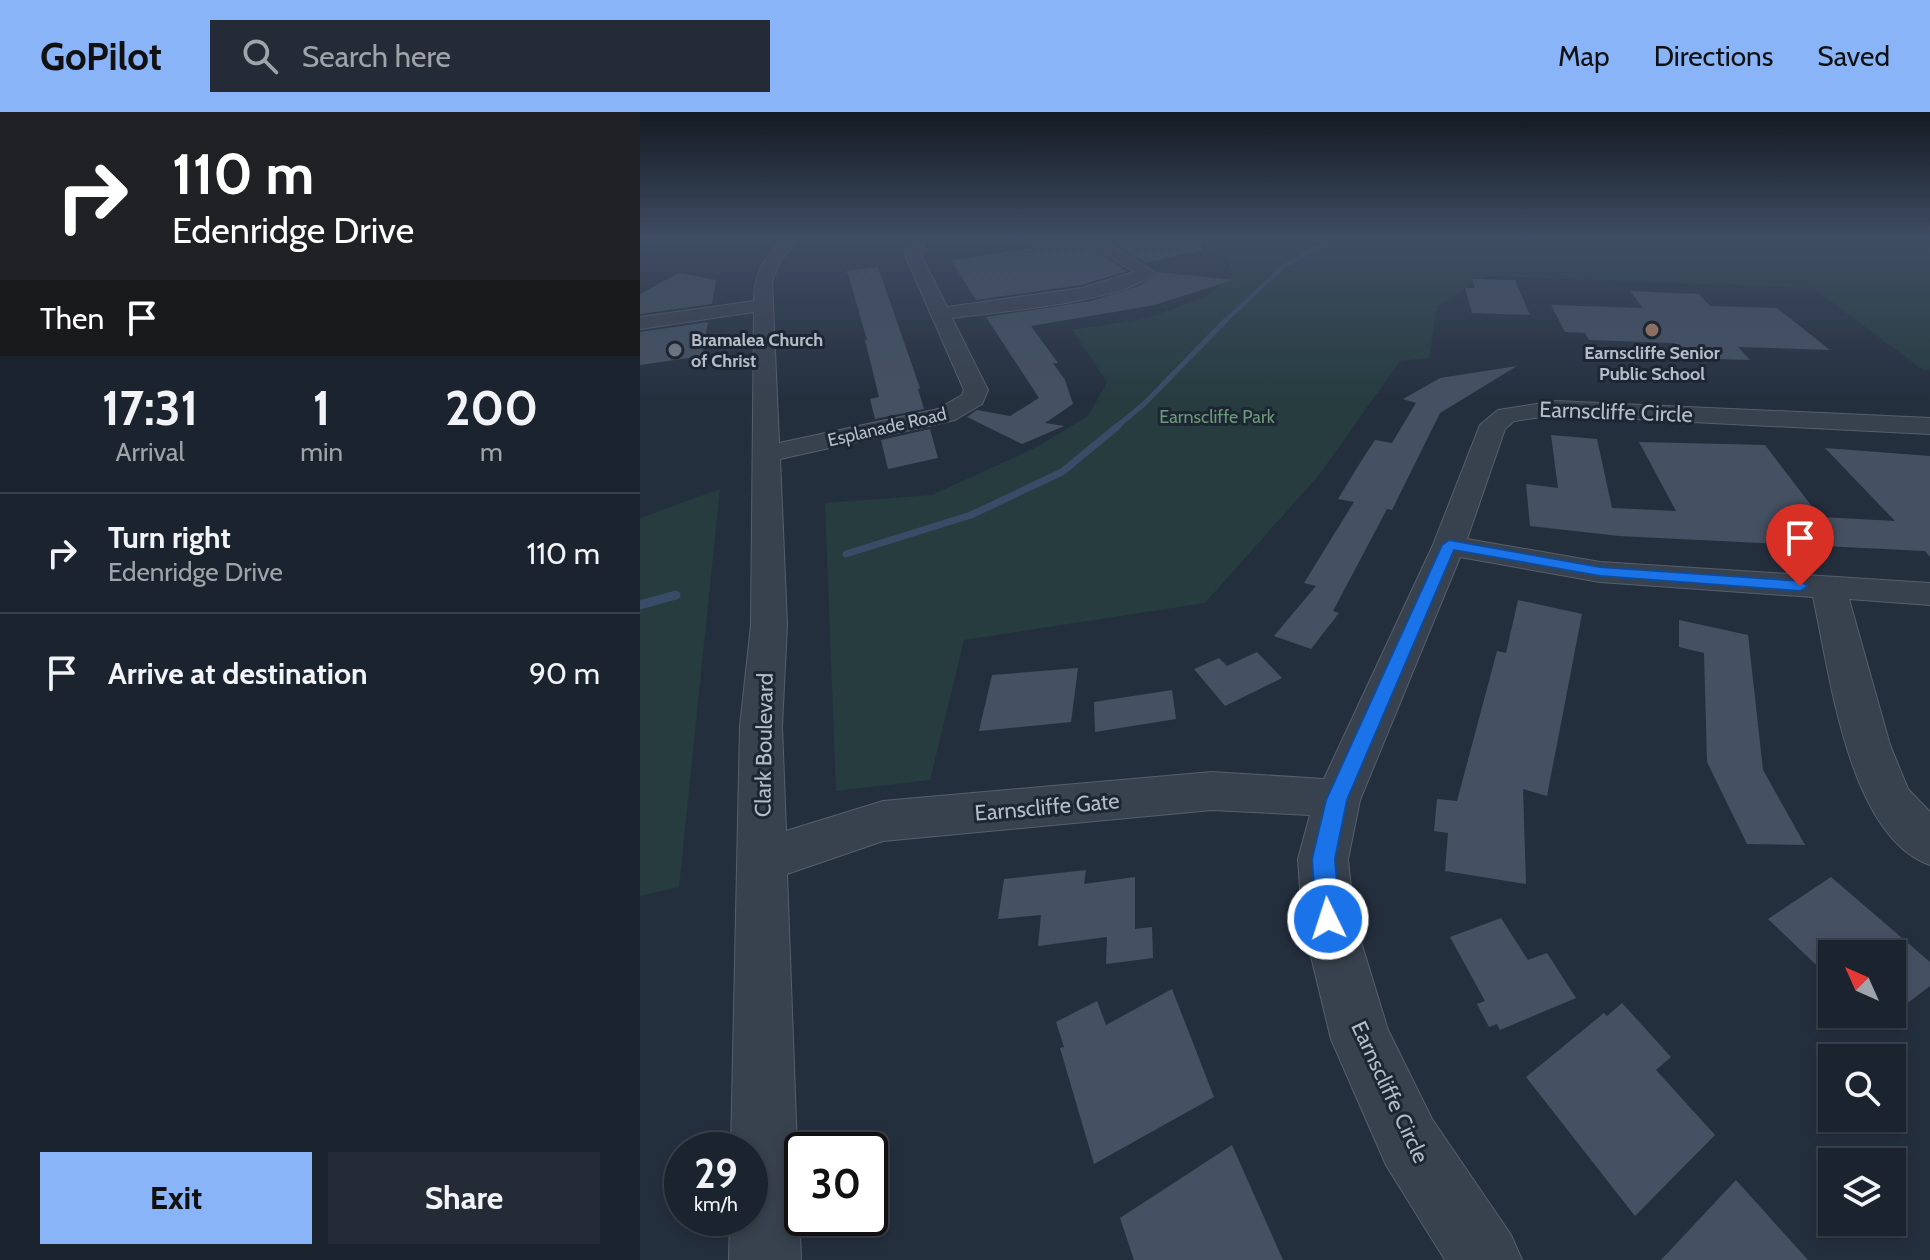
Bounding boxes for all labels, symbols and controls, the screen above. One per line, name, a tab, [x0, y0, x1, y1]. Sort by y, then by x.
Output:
search box	[210, 20, 770, 92]
text: GoPilot	[40, 33, 162, 80]
icon: search	[238, 34, 282, 78]
text: Search here	[302, 38, 451, 75]
text: Map	[1558, 39, 1610, 73]
text: Directions	[1654, 39, 1773, 73]
text: Saved	[1817, 39, 1890, 73]
text: 110 m	[172, 140, 314, 208]
icon: right	[40, 144, 144, 248]
text: Edenridge Drive	[172, 208, 414, 252]
icon: arrive	[120, 296, 164, 340]
text: Then	[40, 300, 104, 337]
marker: Earnscliffe Senior Public School	[1643, 321, 1661, 339]
place label: Bramalea Church of Christ	[691, 329, 823, 372]
marker: Bramalea Church of Christ	[666, 341, 684, 359]
place label: Earnscliffe Senior Public School	[1584, 342, 1720, 385]
text: 17:31	[102, 379, 198, 437]
text: 1	[313, 379, 330, 437]
text: 200	[445, 379, 538, 437]
street label: Earnscliffe Circle	[1539, 396, 1693, 428]
street label: Esplanade Road	[825, 403, 949, 451]
park label: Earnscliffe Park	[1159, 406, 1276, 428]
text: Arrival	[115, 436, 185, 468]
text: min	[300, 436, 343, 468]
text: m	[480, 436, 503, 468]
pin	[1766, 504, 1834, 586]
icon: arrive	[1778, 516, 1822, 560]
text: Turn right	[108, 519, 231, 556]
icon: right	[40, 531, 84, 575]
text: 110 m	[526, 535, 600, 572]
text: Edenridge Drive	[108, 556, 283, 588]
icon: arrive	[40, 651, 84, 695]
text: Arrive at destination	[108, 655, 368, 692]
text: 90 m	[529, 655, 600, 692]
street label: Clark Boulevard	[749, 673, 779, 817]
street label: Earnscliffe Gate	[973, 787, 1121, 827]
position arrow	[1286, 877, 1370, 961]
north arrow	[1818, 940, 1906, 1028]
map controls	[1818, 940, 1906, 1236]
street label: Earnscliffe Circle	[1345, 1017, 1435, 1167]
button: search	[1818, 1044, 1906, 1132]
speed limit sign: 30	[784, 1132, 888, 1236]
button: layers	[1818, 1148, 1906, 1236]
text: 29	[694, 1149, 738, 1198]
button: Exit	[40, 1152, 312, 1244]
button: Share	[328, 1152, 600, 1244]
text: km/h	[694, 1192, 738, 1216]

